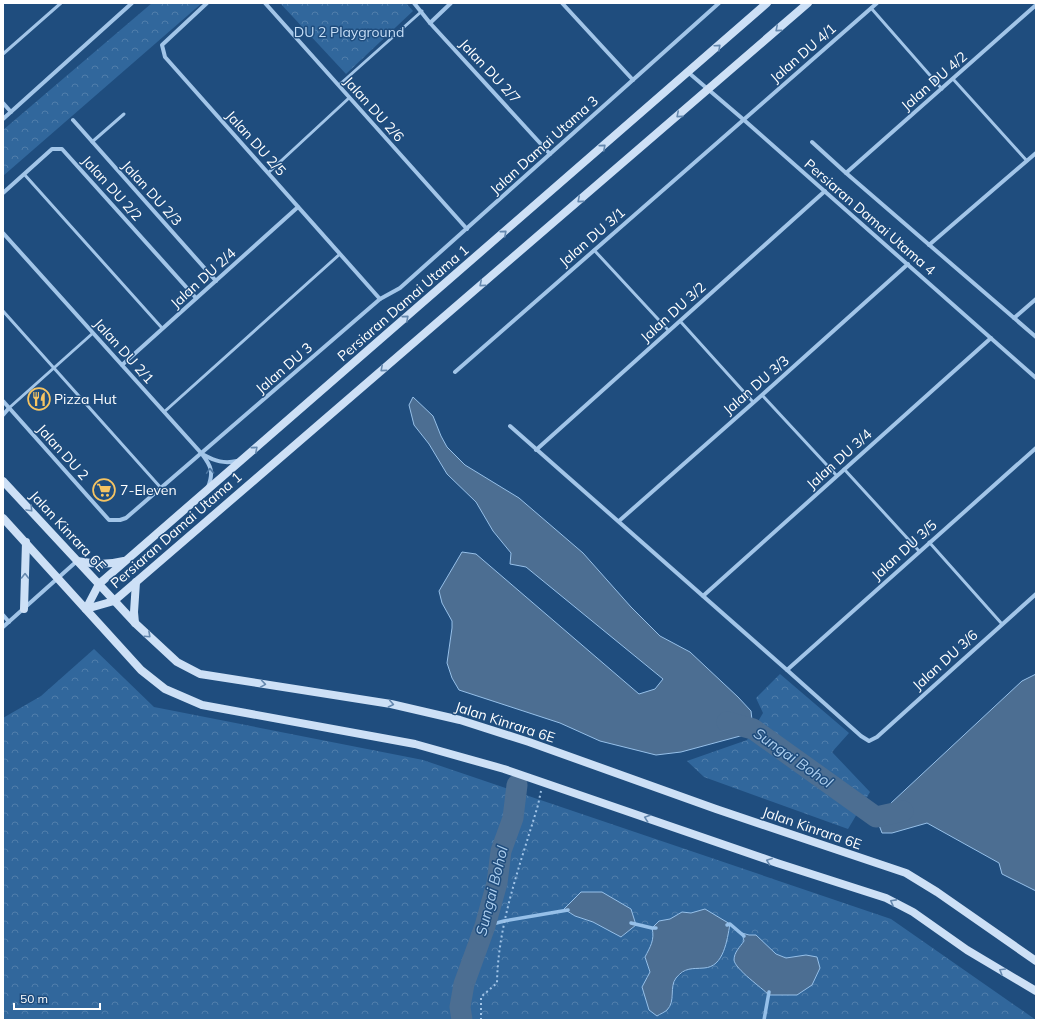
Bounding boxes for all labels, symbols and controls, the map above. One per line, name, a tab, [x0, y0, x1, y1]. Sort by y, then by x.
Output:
street label: Jalan DU 4/1	[766, 19, 840, 87]
park label: DU 2 Playground	[294, 23, 404, 41]
one-way arrow	[775, 24, 783, 31]
street label: Jalan DU 2/7	[456, 35, 524, 107]
one-way arrow	[713, 44, 721, 52]
street label: Jalan DU 4/2	[897, 47, 971, 115]
street label: Jalan DU 2/6	[340, 73, 408, 145]
street label: Jalan Damai Utama 3	[486, 92, 602, 198]
street label: Jalan DU 2/5	[222, 107, 290, 179]
one-way arrow	[676, 110, 684, 117]
one-way arrow	[598, 145, 605, 152]
street label: Jalan DU 2/2	[78, 152, 146, 224]
street label: Persiaran Damai Utama 4	[801, 155, 940, 279]
street label: Jalan DU 2/3	[118, 157, 186, 229]
one-way arrow	[578, 195, 585, 202]
street label: Jalan DU 3/1	[555, 203, 629, 271]
one-way arrow	[500, 230, 507, 237]
street label: Persiaran Damai Utama 1	[334, 241, 472, 365]
street label: Jalan DU 2/4	[167, 244, 240, 312]
street label: Jalan DU 3/2	[637, 278, 709, 346]
one-way arrow	[479, 280, 487, 287]
street label: Jalan DU 2/1	[90, 315, 158, 387]
one-way arrow	[401, 315, 409, 322]
street label: Jalan DU 3	[252, 338, 316, 398]
street label: Jalan DU 3/3	[719, 351, 793, 419]
one-way arrow	[381, 364, 388, 371]
restaurant icon: Pizza Hut	[26, 386, 52, 412]
place label: Pizza Hut	[54, 390, 117, 408]
street label: Jalan DU 2	[33, 420, 93, 484]
street label: Jalan DU 3/4	[803, 425, 876, 493]
one-way arrow	[250, 446, 258, 453]
street label: Persiaran Damai Utama 1	[107, 468, 245, 592]
one-way arrow	[206, 468, 214, 474]
supermarket icon: 7-Eleven	[91, 477, 117, 503]
place label: 7-Eleven	[120, 481, 177, 499]
street label: Jalan Kinrara 6E	[26, 487, 110, 575]
one-way arrow	[25, 505, 32, 512]
street label: Jalan DU 3/5	[868, 516, 940, 584]
one-way arrow	[21, 573, 29, 579]
street label: Jalan DU 3/6	[909, 626, 981, 694]
one-way arrow	[143, 630, 150, 637]
one-way arrow	[260, 679, 266, 688]
street label: Jalan Kinrara 6E	[453, 697, 557, 747]
one-way arrow	[388, 699, 394, 708]
water label: Sungai Bohol	[750, 723, 837, 792]
street label: Jalan Kinrara 6E	[760, 803, 864, 853]
one-way arrow	[643, 814, 650, 823]
water label: Sungai Bohol	[471, 844, 512, 938]
one-way arrow	[766, 857, 773, 865]
one-way arrow	[890, 899, 897, 907]
one-way arrow	[999, 969, 1006, 976]
scale bar	[14, 985, 100, 1011]
text: 50 m	[20, 991, 48, 1006]

